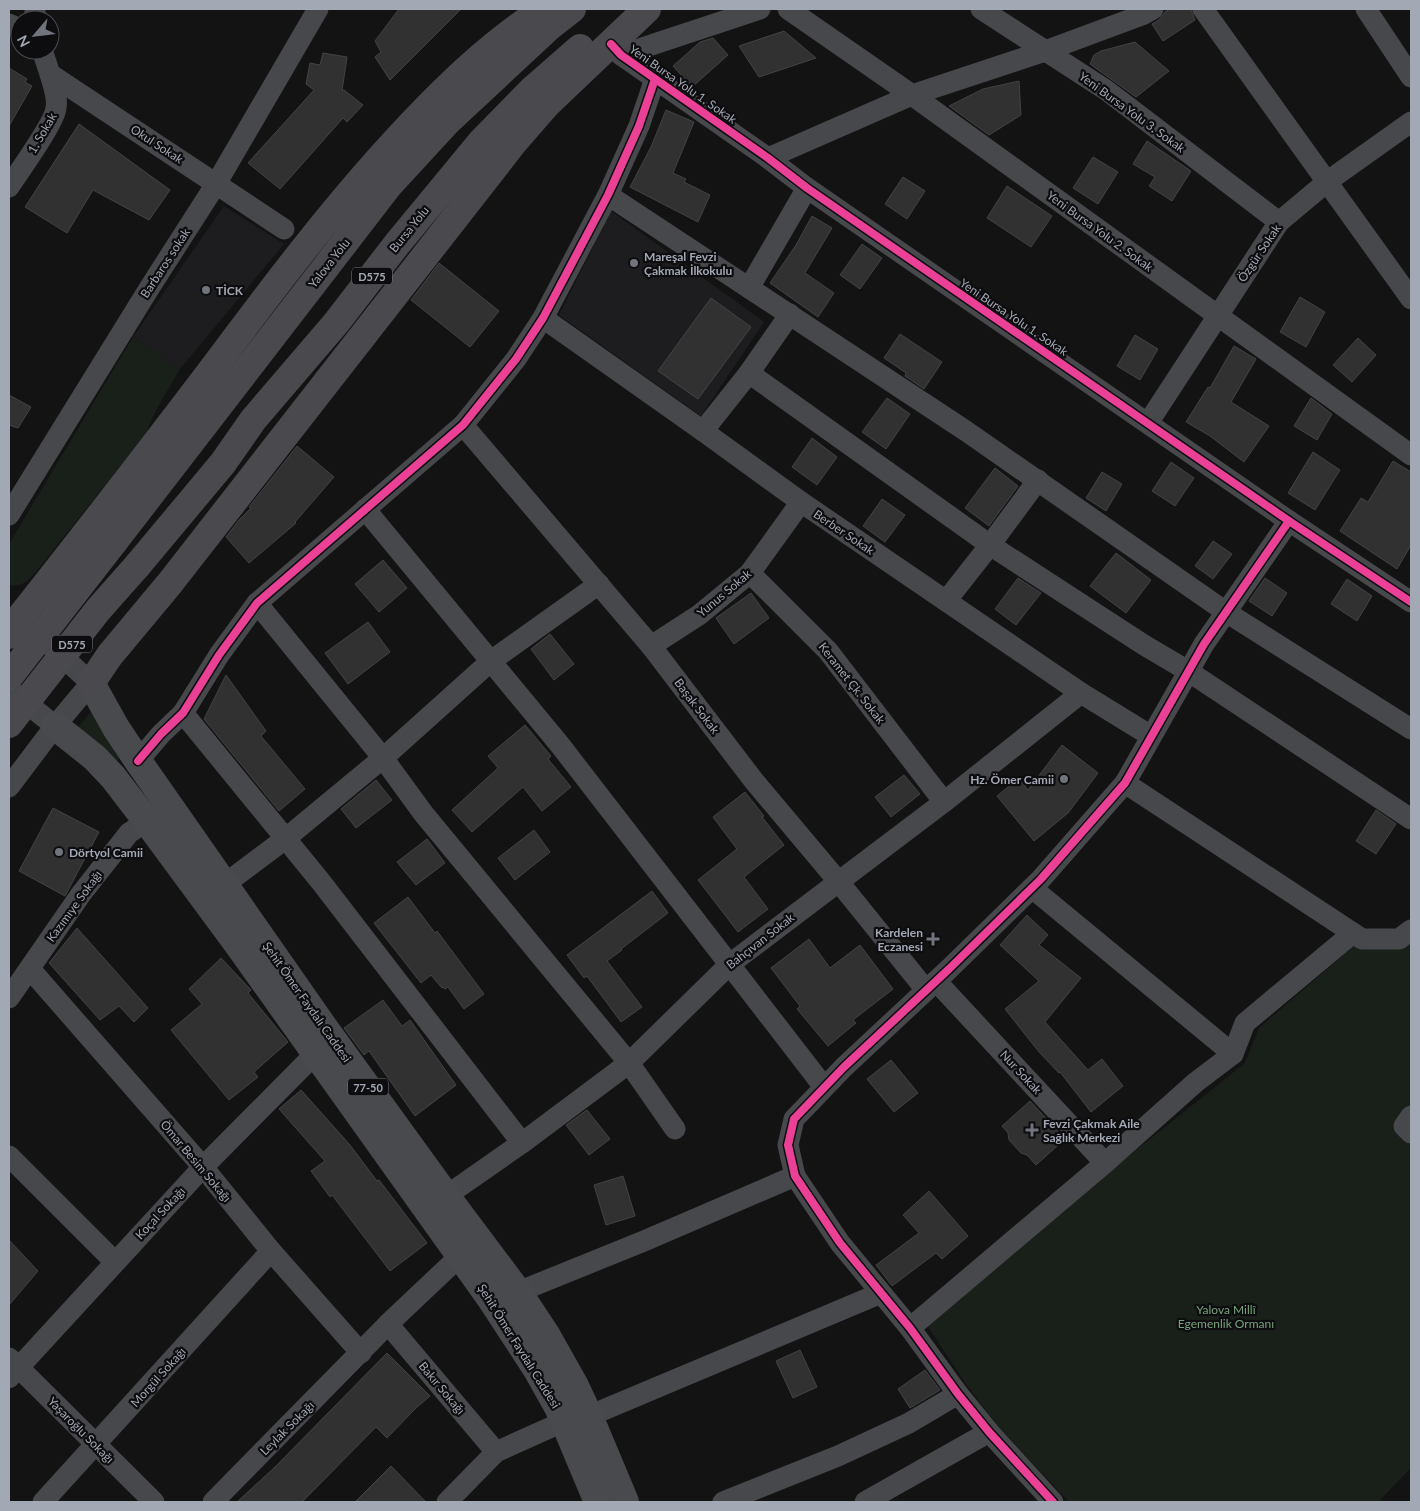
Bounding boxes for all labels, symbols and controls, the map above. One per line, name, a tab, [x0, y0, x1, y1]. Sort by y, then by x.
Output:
north arrow	[10, 10, 60, 60]
text: N	[13, 33, 33, 50]
street label: Yeni Bursa Yolu 1. Sokak	[626, 41, 740, 127]
street label: Yeni Bursa Yolu 3. Sokak	[1076, 68, 1189, 156]
street label: 1. Sokak	[24, 109, 60, 156]
street label: Okul Sokak	[128, 121, 187, 167]
street label: Yeni Bursa Yolu 2. Sokak	[1044, 187, 1157, 275]
street label: Bursa Yolu	[386, 203, 432, 255]
street label: Özgür Sokak	[1234, 221, 1284, 285]
street label: Barbaros sokak	[137, 225, 194, 301]
street label: Yalova Yolu	[305, 235, 353, 291]
place label: Mareşal Fevzi Çakmak İlkokulu	[644, 249, 733, 278]
marker: Mareşal Fevzi Çakmak İlkokulu	[628, 257, 640, 269]
road number: D575	[352, 268, 392, 284]
street label: Yeni Bursa Yolu 1. Sokak	[957, 275, 1072, 359]
place label: TİCK	[216, 283, 244, 298]
marker: TİCK	[200, 284, 212, 296]
street label: Berber Sokak	[811, 506, 878, 558]
street label: Yunus Sokak	[694, 565, 755, 620]
road number: D575	[52, 636, 92, 652]
street label: Keramet Çk. Sokak	[816, 639, 889, 727]
street label: Başak Sokak	[671, 675, 723, 737]
place label: Hz. Ömer Camii	[970, 772, 1054, 787]
marker: Hz. Ömer Camii	[1058, 773, 1070, 785]
place label: Dörtyol Camii	[69, 845, 143, 860]
marker: Dörtyol Camii	[53, 846, 65, 858]
street label: Kazımıye Sokağı	[43, 867, 105, 945]
street label: Bahçıvan Sokak	[723, 909, 798, 972]
place label: Kardelen Eczanesi	[875, 925, 923, 954]
marker: Kardelen Eczanesi	[927, 933, 939, 945]
street label: Şehit Ömer Faydalı Caddesi	[260, 939, 354, 1065]
street label: Nur Sokak	[997, 1047, 1046, 1098]
road number: 77-50	[348, 1078, 388, 1096]
place label: Fevzi Çakmak Aile Sağlık Merkezi	[1043, 1116, 1140, 1145]
street label: Ömar Besim Sokağı	[157, 1117, 235, 1205]
marker: Fevzi Çakmak Aile Sağlık Merkezi	[1025, 1123, 1039, 1137]
street label: Koçal Sokağı	[132, 1184, 188, 1242]
street label: Şehit Ömer Faydalı Caddesi	[475, 1281, 563, 1411]
park label: Yalova Millî Egemenlik Ormanı	[1178, 1302, 1274, 1331]
street label: Morgül Sokağı	[127, 1344, 189, 1410]
street label: Bakır Sokağı	[416, 1359, 468, 1417]
street label: Yaşaroğlu Sokağı	[45, 1394, 117, 1466]
street label: Leylak Sokağı	[257, 1398, 317, 1458]

